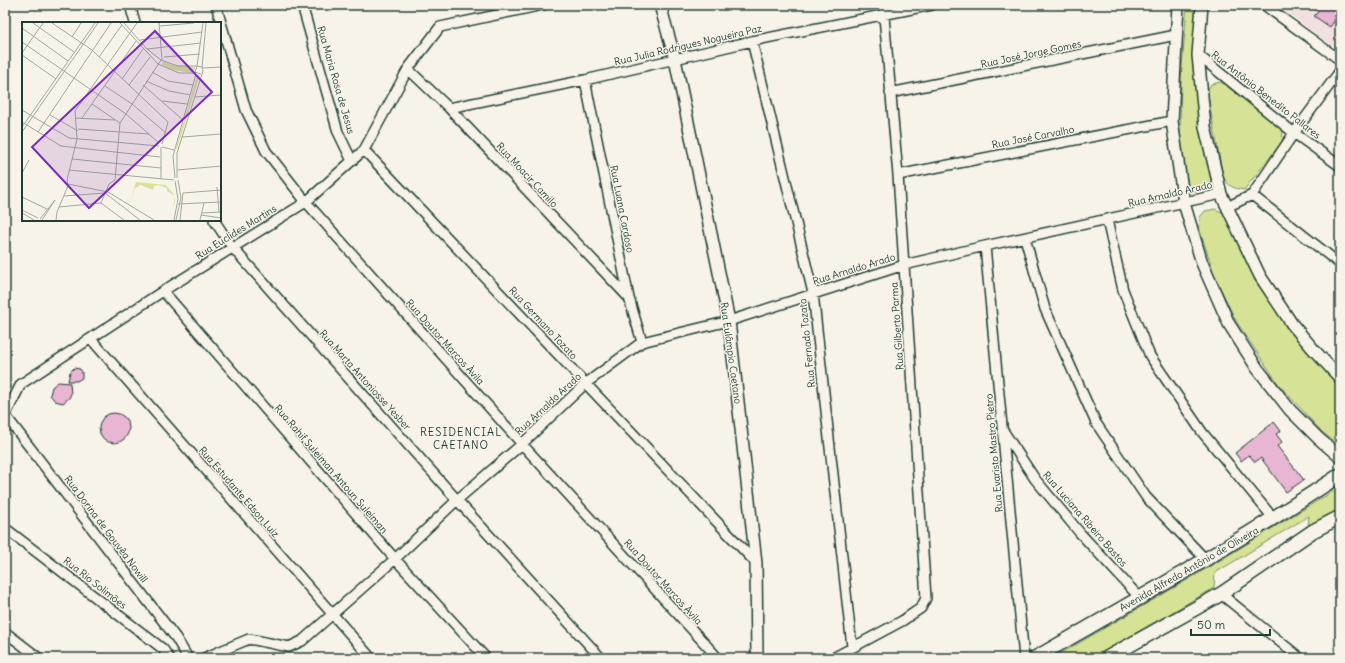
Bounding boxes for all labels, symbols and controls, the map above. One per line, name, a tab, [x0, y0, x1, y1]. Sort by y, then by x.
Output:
inset map	[22, 22, 221, 221]
street label: Rua Julia Rodrigues Nogueira Paz	[613, 22, 763, 68]
street label: Rua Maria Rosa de Jesus	[314, 24, 358, 136]
street label: Rua José Jorge Gomes	[979, 37, 1083, 71]
street label: Rua Antônio Benedito Pallares	[1209, 48, 1324, 142]
street label: Rua José Carvalho	[991, 123, 1076, 151]
street label: Rua Moacir Camilo	[493, 140, 561, 211]
street label: Rua Luana Cardoso	[607, 164, 637, 254]
street label: Rua Arnaldo Arado	[1127, 178, 1214, 210]
street label: Rua Euclides Martins	[193, 202, 279, 262]
street label: Rua Arnaldo Arado	[811, 250, 897, 288]
street label: Rua Gilberto Parma	[887, 281, 907, 370]
street label: Rua Germano Tozato	[506, 284, 580, 362]
street label: Rua Doutor Marcos Àvila	[403, 296, 487, 388]
street label: Rua Fernado Tozato	[796, 297, 818, 388]
street label: Rua Eulâmpio Caetano	[717, 301, 745, 405]
street label: Rua Marta Antoniosse Yesber	[316, 327, 414, 433]
street label: Rua Arnaldo Arado	[512, 370, 584, 438]
street label: Rua Evaristo Mastro Pietro	[982, 393, 1006, 513]
street label: Rua Rahif Suleiman Antoun Suleiman	[271, 402, 391, 536]
district label: RESIDENCIAL CAETANO	[420, 425, 502, 452]
street label: Rua Estudante Edson Luiz	[196, 444, 282, 540]
street label: Rua Luciana Ribeiro Bastos	[1040, 469, 1130, 570]
street label: Rua Dorina de Gouvêa Nowill	[61, 473, 151, 585]
street label: Avenida Alfredo Antônio de Oliveira	[1117, 524, 1261, 614]
street label: Rua Doutor Marcos Àvila	[621, 536, 705, 628]
street label: Rua Rio Solimões	[61, 554, 130, 612]
scale bar	[1191, 611, 1270, 637]
text: 50 m	[1197, 617, 1226, 632]

